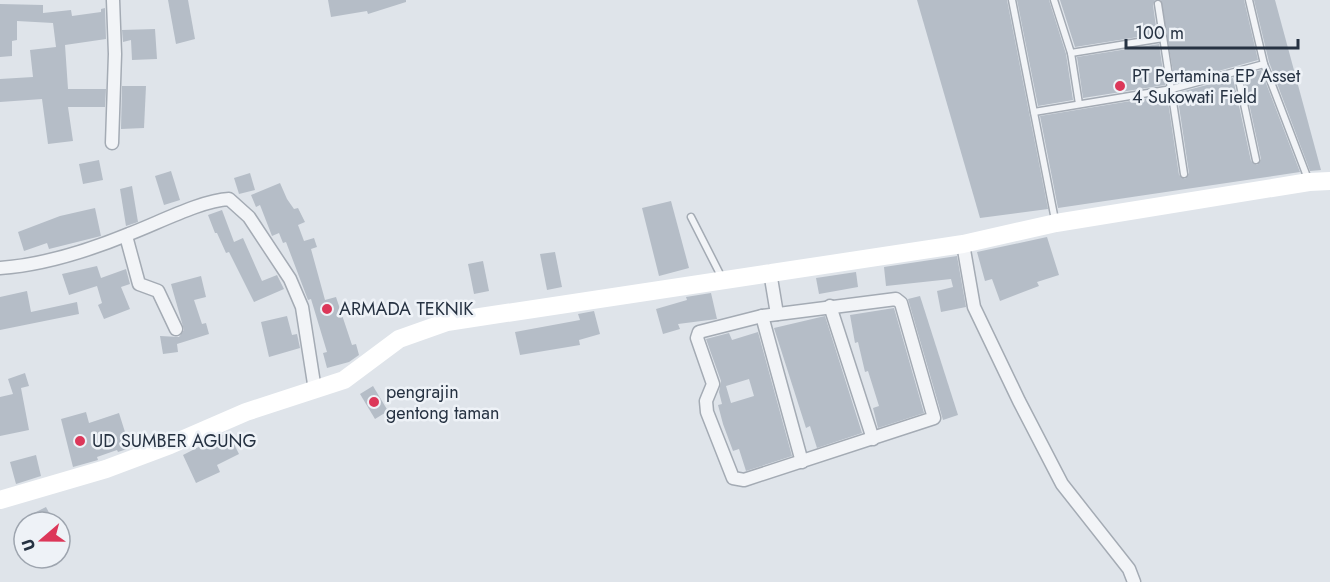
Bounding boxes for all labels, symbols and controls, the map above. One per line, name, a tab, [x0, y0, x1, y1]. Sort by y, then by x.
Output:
scale bar	[1126, 12, 1298, 50]
text: 100 m	[1135, 20, 1184, 46]
place label: PT Pertamina EP Asset 4 Sukowati Field	[1132, 63, 1301, 110]
marker: PT Pertamina EP Asset 4 Sukowati Field	[1113, 79, 1127, 93]
place label: ARMADA TEKNIK	[339, 296, 474, 322]
marker: ARMADA TEKNIK	[320, 302, 334, 316]
place label: pengrajin gentong taman	[386, 379, 499, 426]
marker: pengrajin gentong taman	[367, 395, 381, 409]
place label: UD SUMBER AGUNG	[92, 428, 257, 454]
marker: UD SUMBER AGUNG	[73, 434, 87, 448]
north arrow	[12, 510, 72, 570]
text: U	[16, 536, 41, 554]

